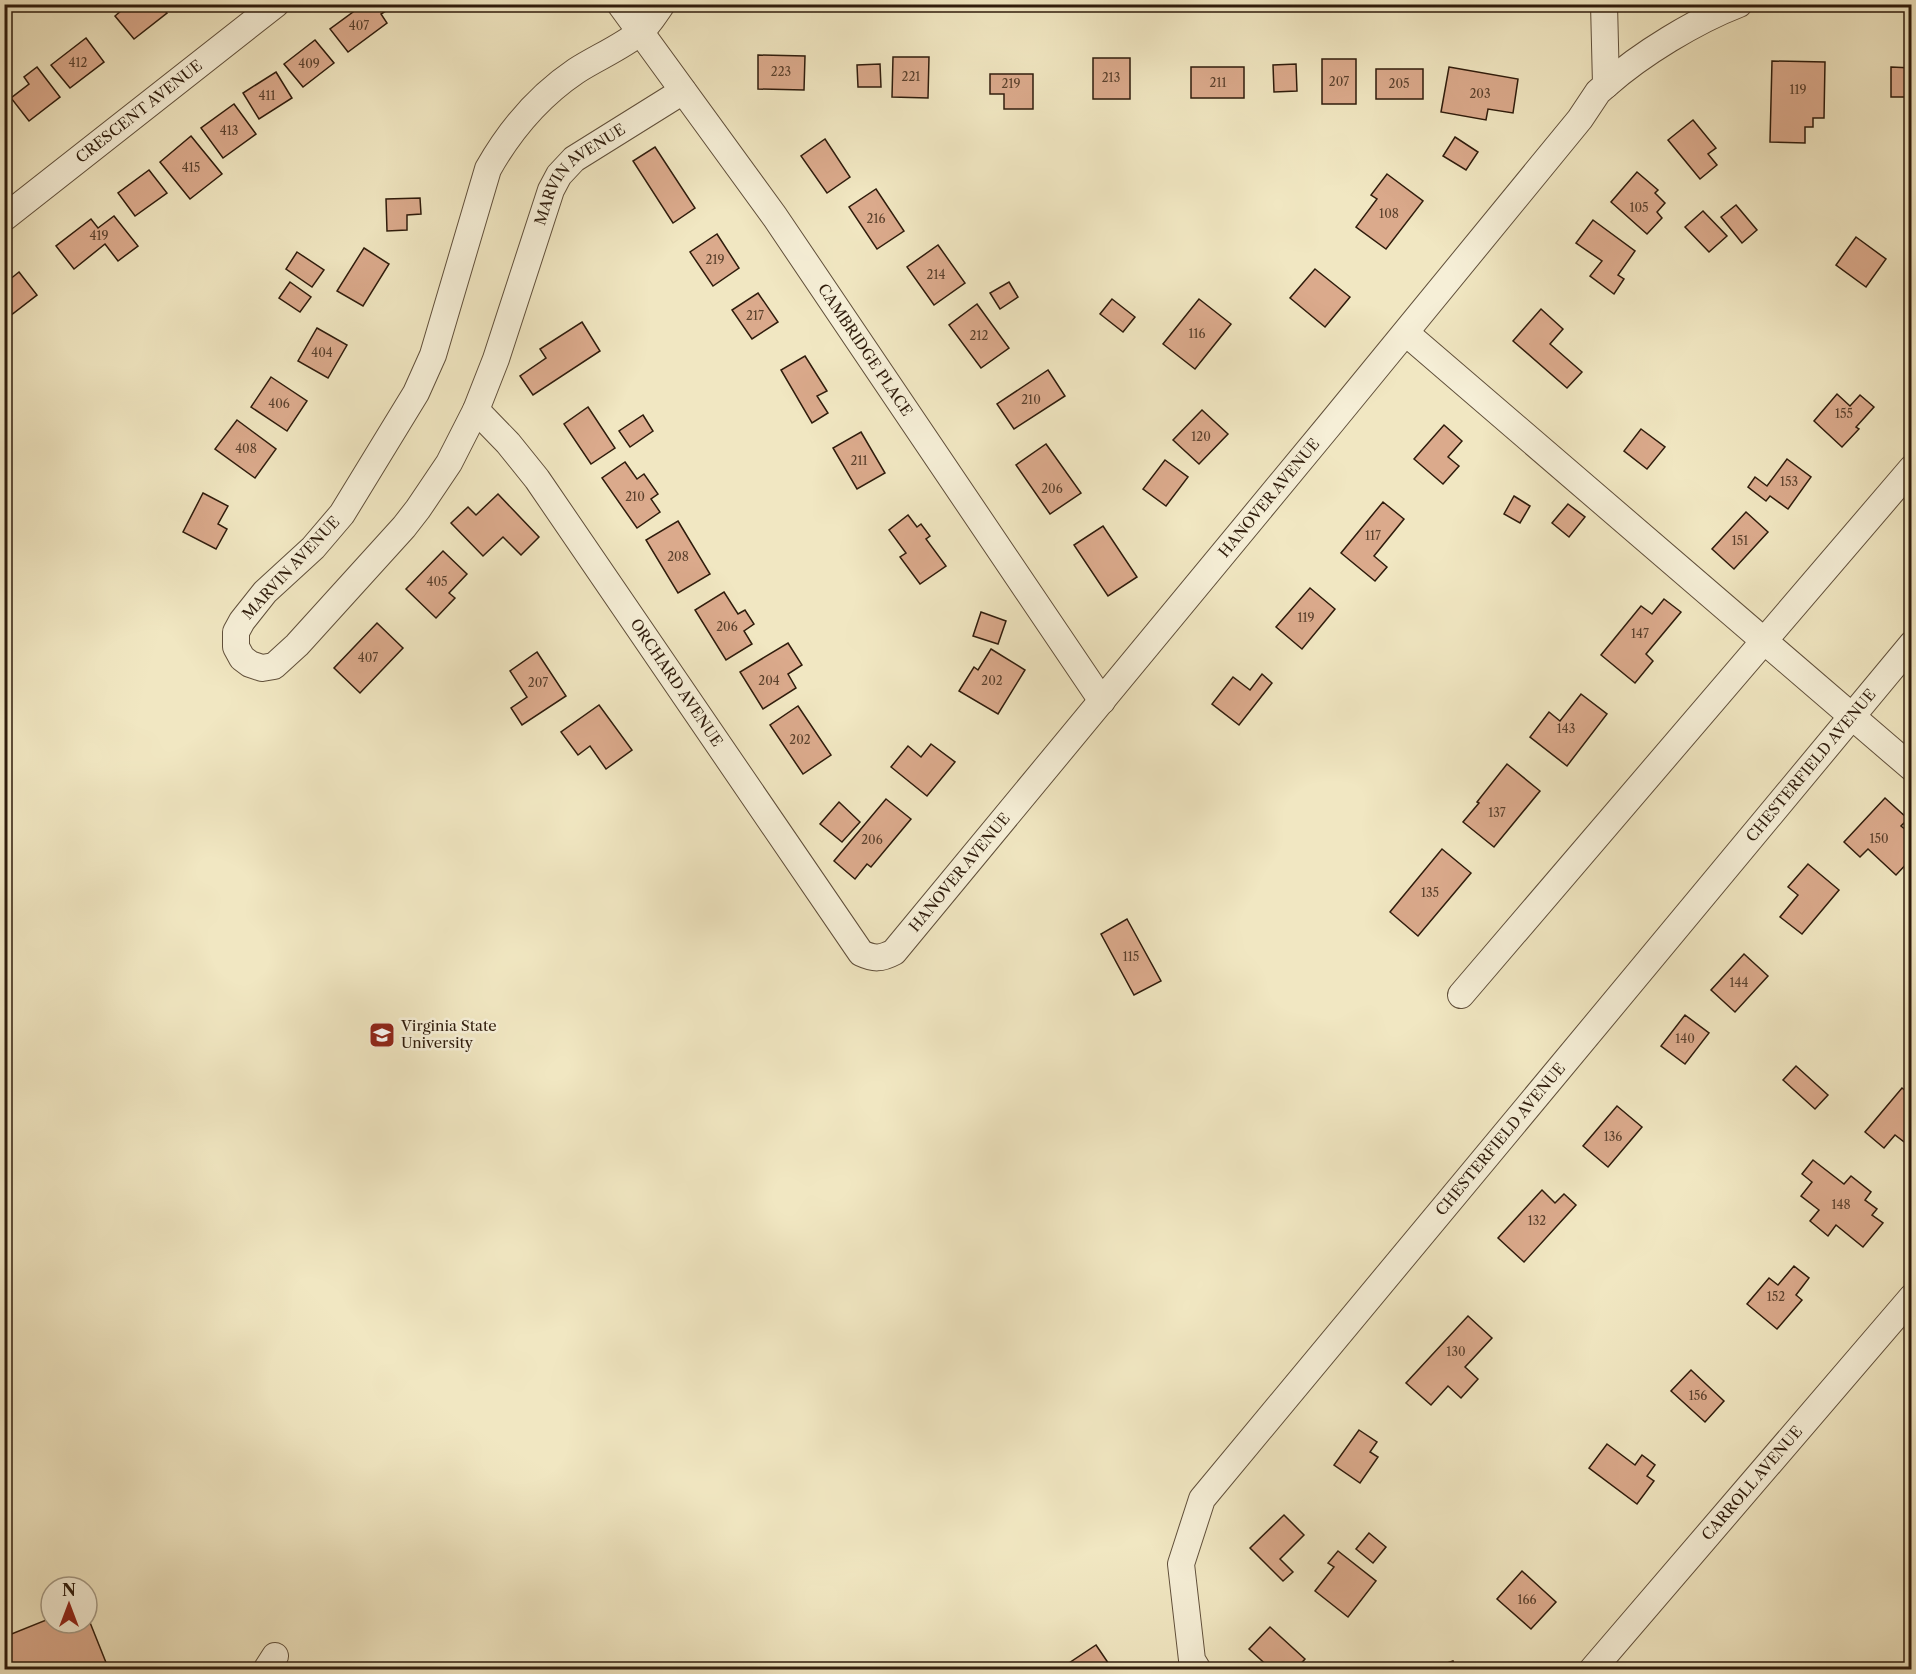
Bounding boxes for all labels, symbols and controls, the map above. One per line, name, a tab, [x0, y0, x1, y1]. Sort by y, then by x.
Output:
house number: 407	[349, 18, 369, 33]
house number: 412	[69, 55, 88, 70]
street label: CRESCENT AVENUE	[72, 56, 206, 167]
house number: 409	[298, 56, 320, 71]
house number: 223	[771, 64, 791, 79]
house number: 221	[902, 69, 920, 84]
house number: 213	[1102, 70, 1120, 85]
house number: 207	[1329, 74, 1349, 89]
house number: 211	[1210, 75, 1227, 90]
house number: 219	[1002, 76, 1020, 91]
house number: 205	[1388, 76, 1410, 91]
house number: 119	[1789, 82, 1807, 97]
house number: 203	[1469, 86, 1491, 101]
house number: 411	[258, 88, 276, 103]
street label: MARVIN AVENUE	[530, 119, 629, 228]
house number: 413	[220, 123, 238, 138]
house number: 415	[182, 160, 200, 175]
house number: 105	[1629, 200, 1649, 215]
house number: 108	[1379, 206, 1399, 221]
house number: 216	[867, 211, 885, 226]
house number: 419	[89, 228, 109, 243]
house number: 219	[706, 252, 724, 267]
house number: 214	[927, 267, 946, 282]
street label: CAMBRIDGE PLACE	[814, 280, 917, 420]
house number: 217	[746, 308, 764, 323]
house number: 116	[1188, 326, 1206, 341]
house number: 212	[970, 328, 989, 343]
house number: 404	[311, 345, 333, 360]
house number: 210	[1021, 392, 1041, 407]
house number: 406	[268, 396, 290, 411]
house number: 155	[1835, 406, 1853, 421]
house number: 120	[1191, 429, 1211, 444]
street label: HANOVER AVENUE	[1214, 434, 1323, 561]
house number: 408	[235, 441, 257, 456]
house number: 211	[851, 453, 868, 468]
house number: 153	[1780, 474, 1798, 489]
house number: 206	[1041, 481, 1063, 496]
house number: 210	[625, 489, 645, 504]
street label: MARVIN AVENUE	[238, 512, 343, 623]
house number: 117	[1365, 528, 1381, 543]
house number: 151	[1732, 533, 1748, 548]
house number: 208	[667, 549, 689, 564]
house number: 405	[426, 574, 448, 589]
house number: 119	[1297, 610, 1315, 625]
street label: ORCHARD AVENUE	[626, 615, 727, 750]
house number: 206	[716, 619, 738, 634]
house number: 147	[1631, 626, 1649, 641]
house number: 407	[358, 650, 378, 665]
house number: 204	[758, 673, 780, 688]
house number: 202	[981, 673, 1003, 688]
house number: 207	[528, 675, 548, 690]
street label: CHESTERFIELD AVENUE	[1742, 685, 1880, 845]
house number: 143	[1557, 721, 1575, 736]
house number: 202	[789, 732, 811, 747]
house number: 137	[1488, 805, 1506, 820]
street label: HANOVER AVENUE	[905, 809, 1014, 936]
house number: 150	[1869, 831, 1889, 846]
house number: 206	[861, 832, 883, 847]
house number: 135	[1421, 885, 1439, 900]
house number: 115	[1123, 949, 1139, 964]
house number: 144	[1730, 975, 1749, 990]
place label: Virginia State University	[400, 1016, 497, 1052]
school or university icon: Virginia State University	[367, 1020, 397, 1050]
house number: 140	[1675, 1031, 1695, 1046]
street label: CHESTERFIELD AVENUE	[1431, 1059, 1569, 1219]
house number: 136	[1604, 1129, 1622, 1144]
house number: 148	[1831, 1197, 1851, 1212]
house number: 132	[1528, 1213, 1546, 1228]
house number: 152	[1767, 1289, 1785, 1304]
house number: 130	[1446, 1344, 1466, 1359]
house number: 156	[1689, 1388, 1707, 1403]
street label: CARROLL AVENUE	[1697, 1422, 1806, 1544]
north arrow	[39, 1575, 99, 1635]
text: N	[62, 1580, 76, 1600]
house number: 166	[1517, 1592, 1537, 1607]

